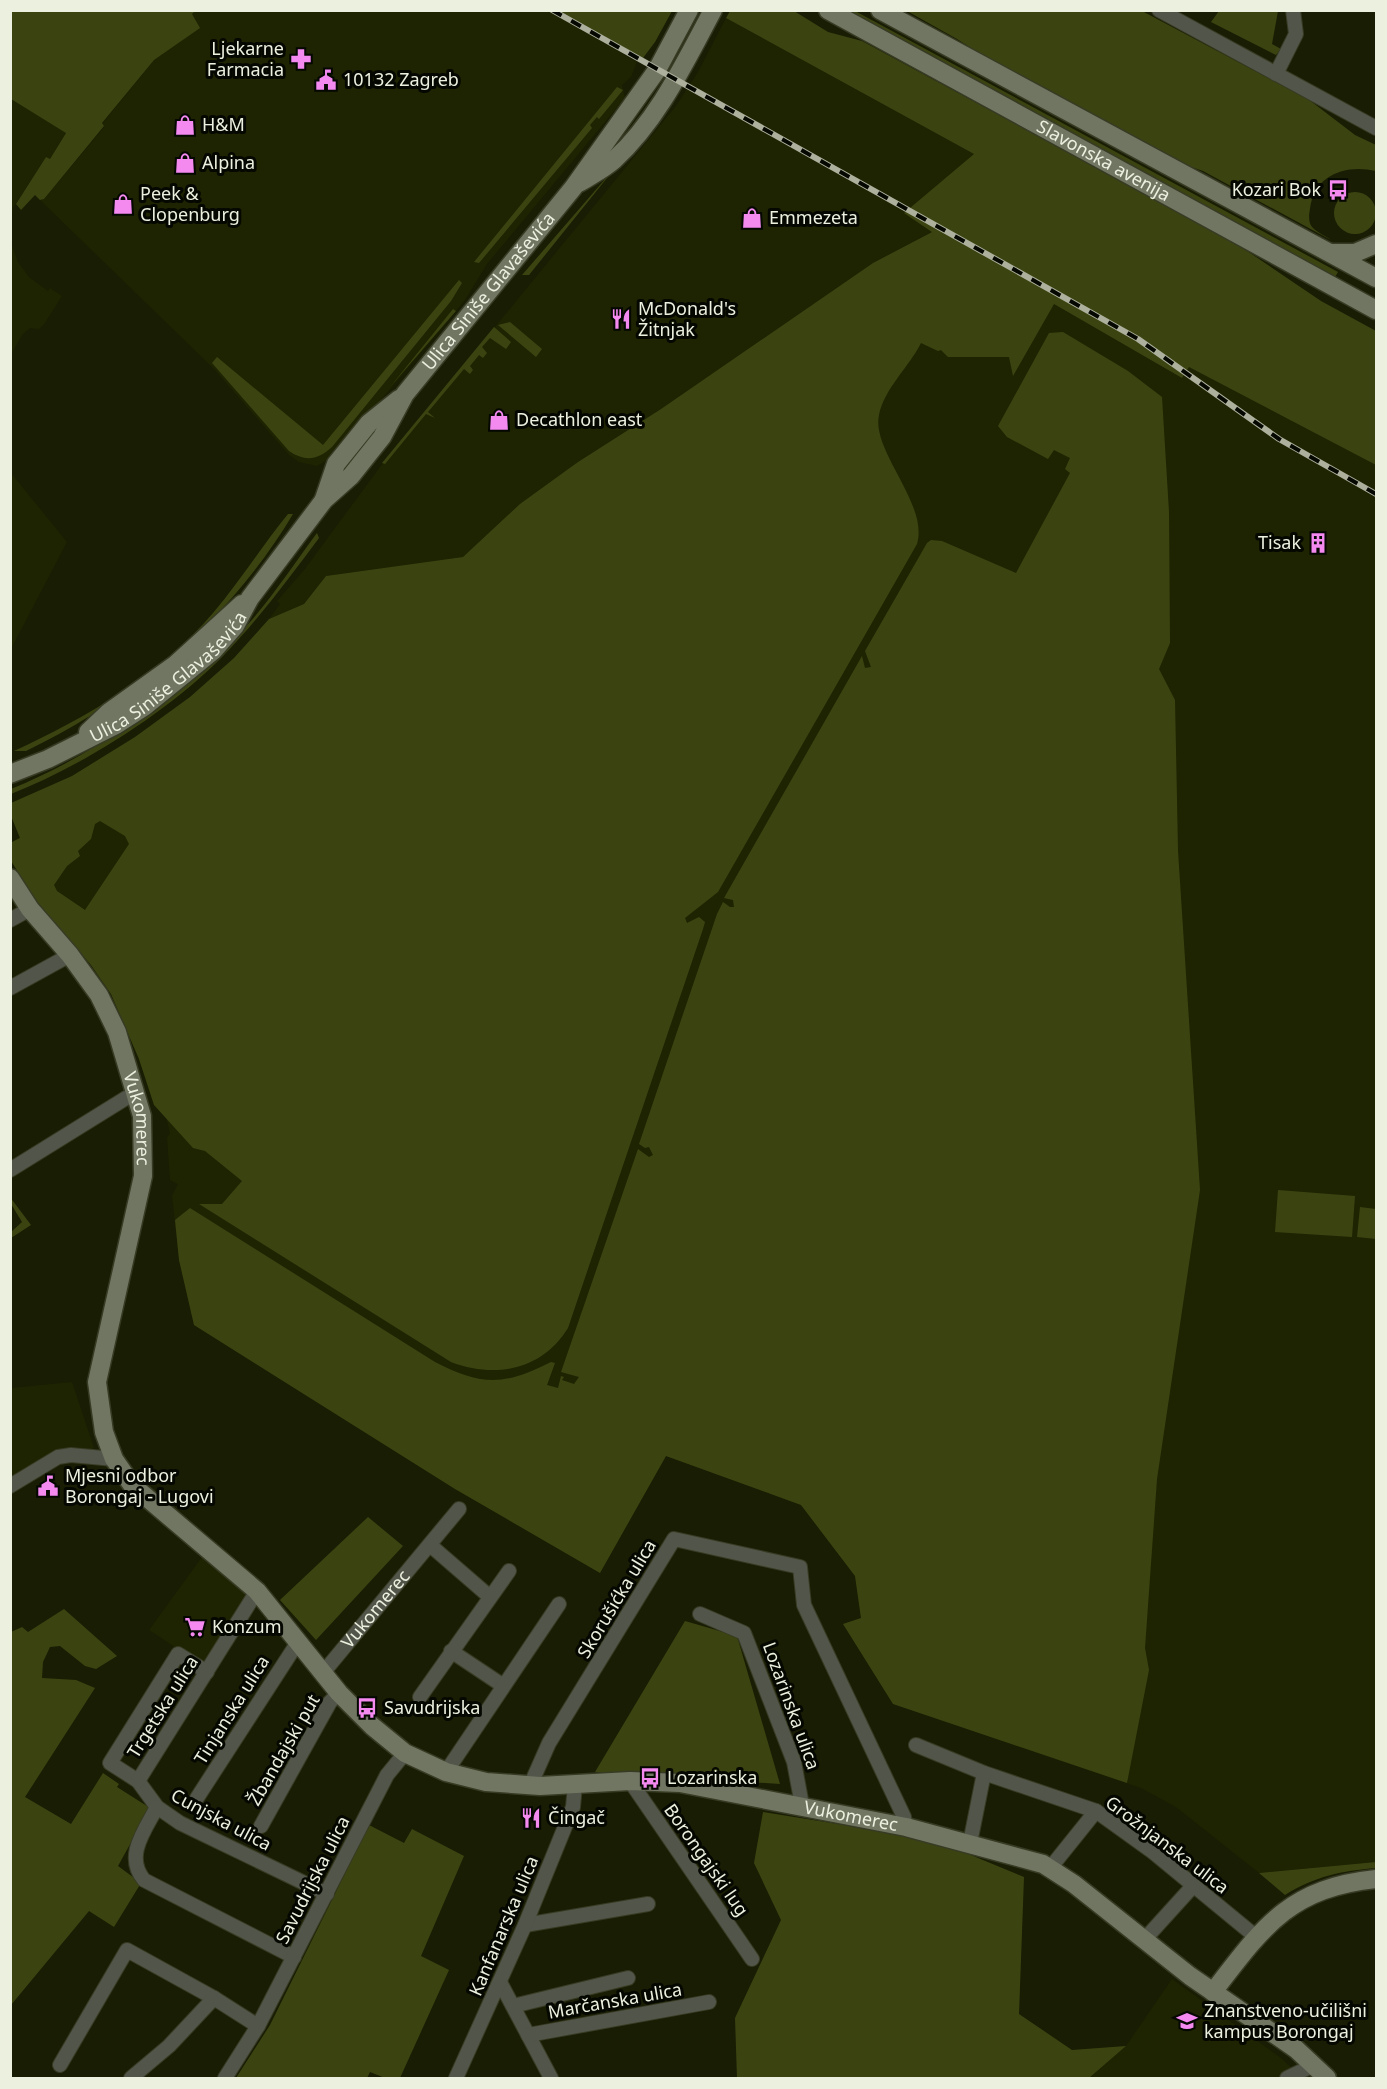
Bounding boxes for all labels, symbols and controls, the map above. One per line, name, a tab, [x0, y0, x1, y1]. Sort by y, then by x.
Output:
place label: Ljekarne Farmacia	[207, 36, 284, 81]
pharmacy icon: Ljekarne Farmacia	[289, 47, 313, 71]
place label: 10132 Zagreb	[343, 67, 459, 91]
public building icon: 10132 Zagreb	[314, 68, 338, 92]
place label: H&M	[202, 112, 245, 136]
shop icon: H&M	[173, 113, 197, 137]
street label: Slavonska avenija	[1033, 114, 1175, 206]
place label: Alpina	[202, 150, 255, 174]
shop icon: Alpina	[173, 151, 197, 175]
place label: Kozari Bok	[1232, 177, 1321, 201]
bus stop icon: Kozari Bok	[1326, 178, 1350, 202]
place label: Peek & Clopenburg	[140, 181, 240, 226]
shop icon: Peek & Clopenburg	[111, 192, 135, 216]
place label: Emmezeta	[769, 205, 858, 229]
shop icon: Emmezeta	[740, 206, 764, 230]
street label: Ulica Siniše Glavaševića	[416, 207, 560, 375]
place label: McDonald's Žitnjak	[638, 296, 736, 341]
restaurant icon: McDonald's Žitnjak	[609, 307, 633, 331]
place label: Decathlon east	[516, 407, 643, 431]
shop icon: Decathlon east	[487, 408, 511, 432]
place label: Tisak	[1258, 530, 1301, 554]
building icon: Tisak	[1306, 531, 1330, 555]
street label: Ulica Siniše Glavaševića	[85, 607, 252, 747]
street label: Vukomerec	[118, 1069, 156, 1166]
place label: Mjesni odbor Borongaj - Lugovi	[65, 1463, 214, 1508]
public building icon: Mjesni odbor Borongaj - Lugovi	[36, 1474, 60, 1498]
street label: Skorušićka ulica	[571, 1535, 661, 1662]
street label: Vukomerec	[335, 1564, 415, 1653]
place label: Konzum	[212, 1614, 282, 1638]
supermarket icon: Konzum	[183, 1615, 207, 1639]
street label: Lozarinska ulica	[758, 1639, 826, 1773]
street label: Trgetska ulica	[121, 1651, 203, 1762]
street label: Tinjanska ulica	[188, 1651, 274, 1768]
street label: Žbandajski put	[242, 1689, 325, 1809]
place label: Savudrijska	[384, 1695, 480, 1719]
bus stop icon: Savudrijska	[355, 1696, 379, 1720]
place label: Lozarinska	[667, 1765, 757, 1789]
bus stop icon: Lozarinska	[638, 1766, 662, 1790]
street label: Cunjska ulica	[167, 1783, 276, 1856]
street label: Grožnjanska ulica	[1101, 1790, 1234, 1898]
street label: Vukomerec	[802, 1794, 900, 1836]
street label: Borongajski lug	[659, 1799, 754, 1920]
place label: Čingač	[548, 1805, 605, 1829]
restaurant icon: Čingač	[519, 1806, 543, 1830]
street label: Savudrijska ulica	[270, 1812, 355, 1947]
street label: Kanfanarska ulica	[463, 1852, 543, 1999]
street label: Marčanska ulica	[546, 1976, 684, 2024]
place label: Znanstveno-učilišni kampus Borongaj	[1204, 1998, 1367, 2043]
school or university icon: Znanstveno-učilišni kampus Borongaj	[1175, 2009, 1199, 2033]

